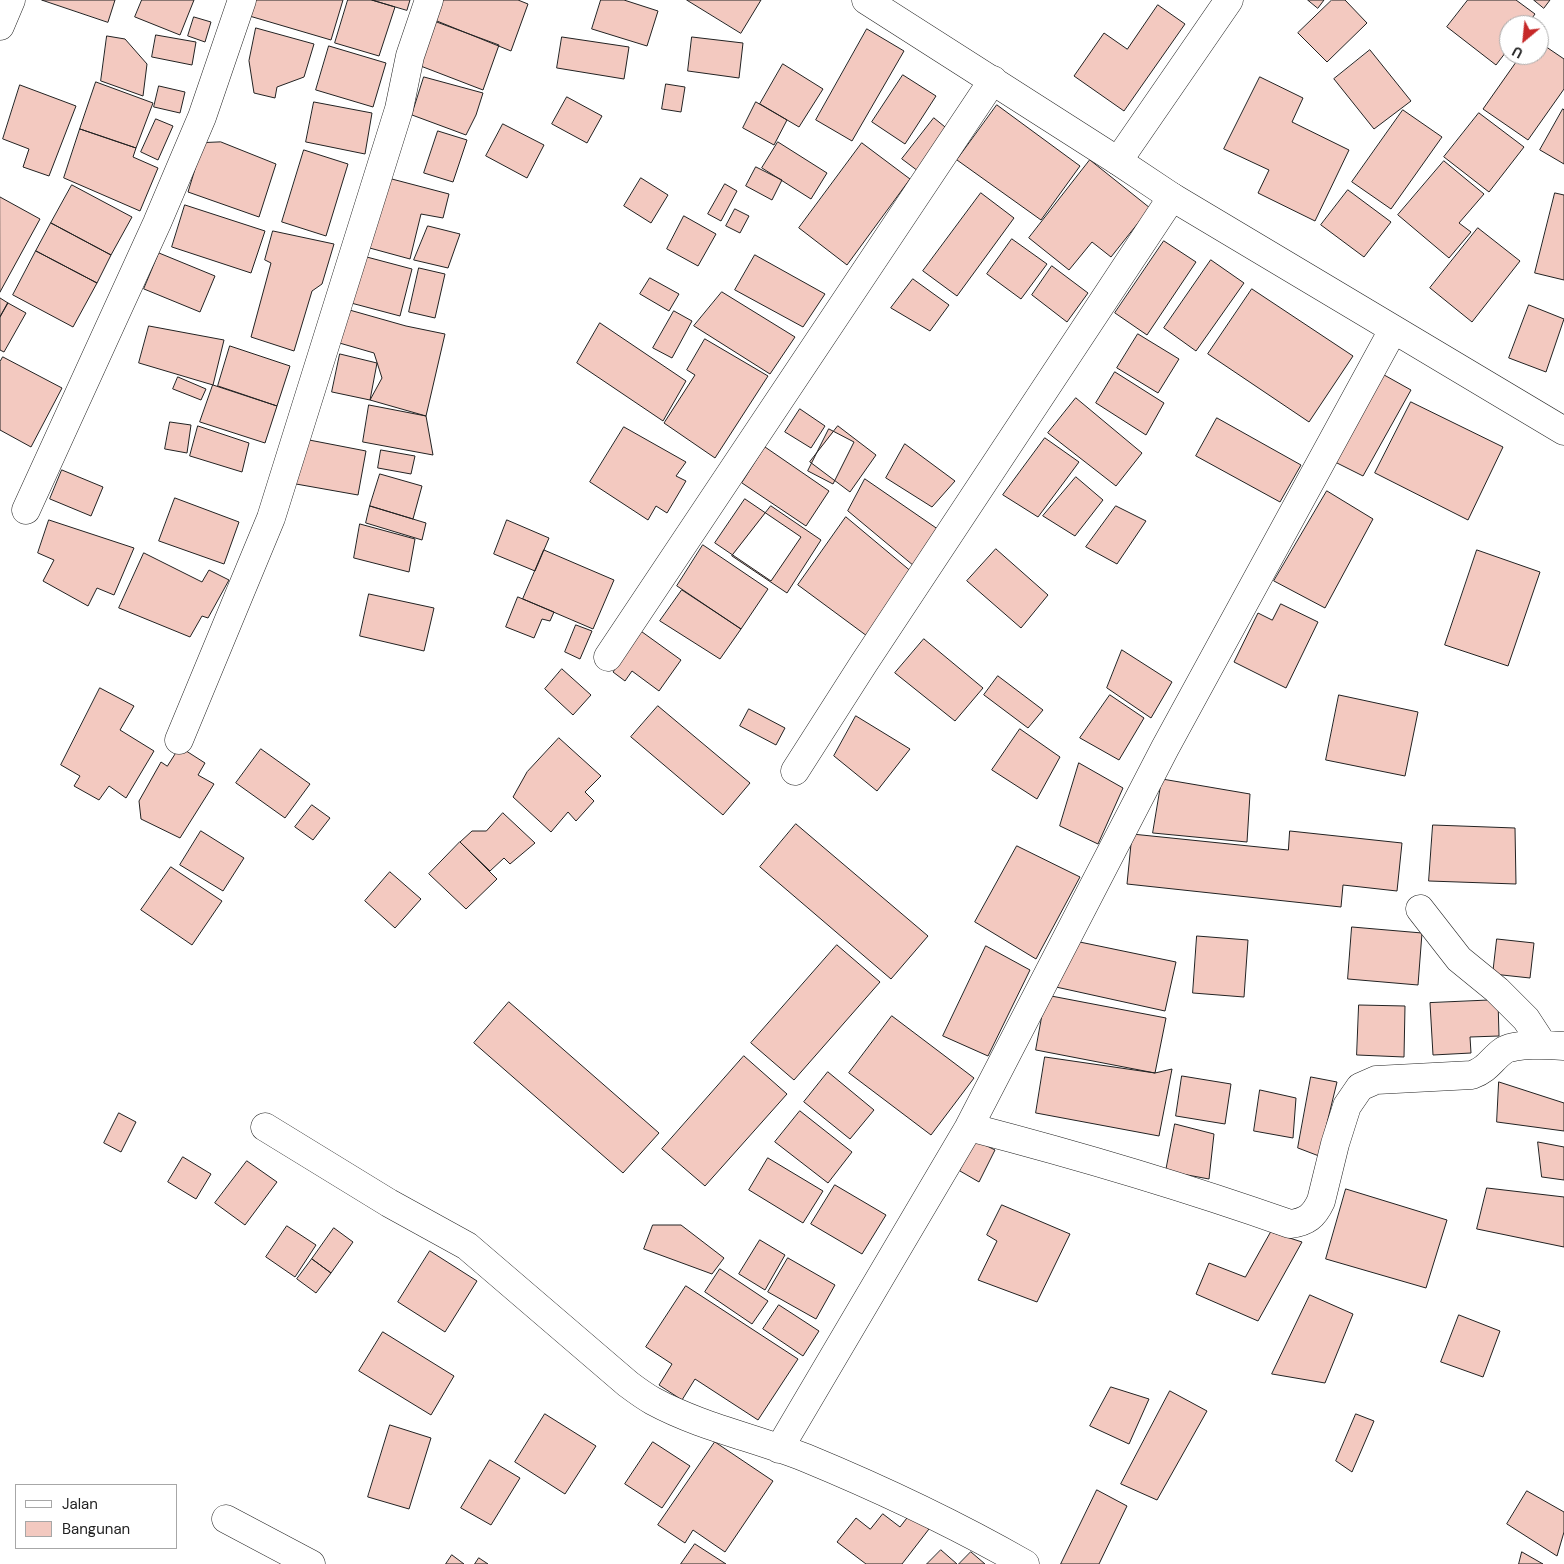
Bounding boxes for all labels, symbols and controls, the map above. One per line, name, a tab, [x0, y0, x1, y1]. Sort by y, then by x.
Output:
north arrow	[1499, 15, 1549, 65]
text: U	[1509, 42, 1526, 63]
legend	[15, 1484, 178, 1549]
text: Jalan	[62, 1494, 98, 1514]
text: Bangunan	[62, 1519, 130, 1539]

